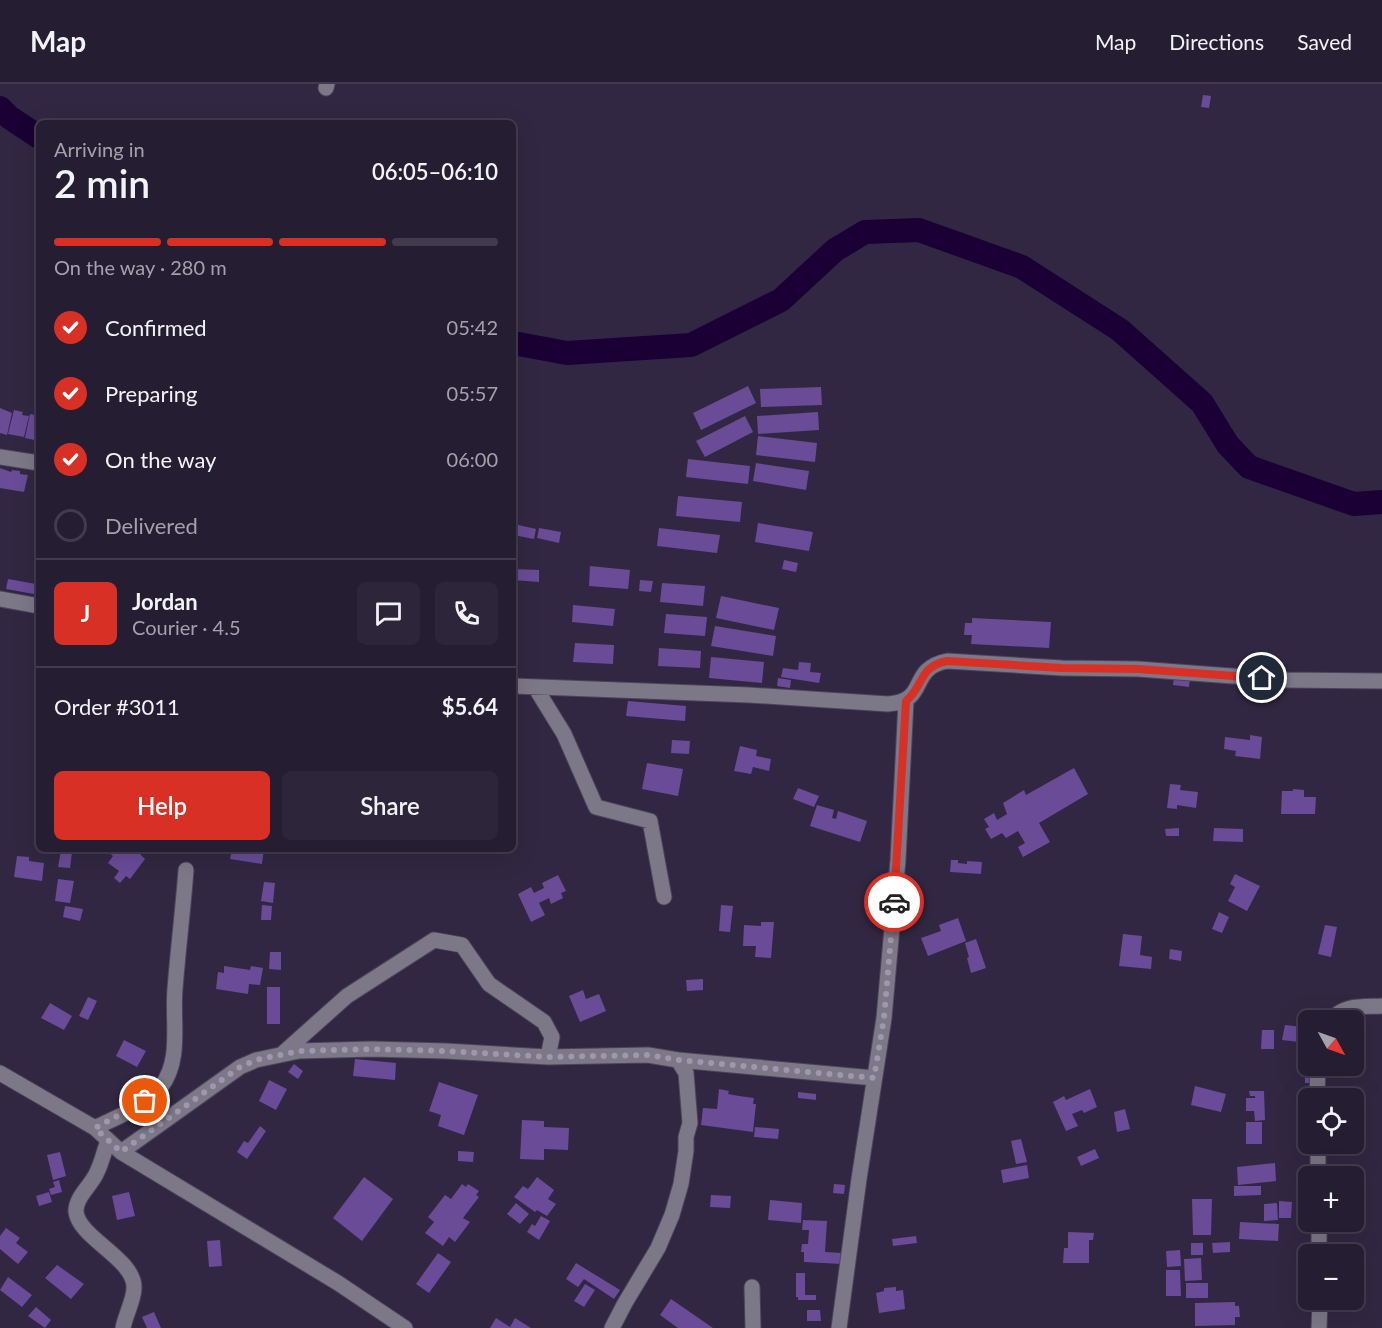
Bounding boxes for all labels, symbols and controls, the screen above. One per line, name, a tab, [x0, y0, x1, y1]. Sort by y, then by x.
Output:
text: Map	[30, 24, 86, 58]
text: Map	[1095, 29, 1136, 54]
text: Directions	[1169, 29, 1264, 54]
text: Saved	[1297, 29, 1352, 54]
text: Arriving in	[54, 137, 145, 161]
text: 06:05–06:10	[372, 158, 498, 185]
text: 2 min	[54, 160, 150, 206]
text: On the way · 280 m	[54, 255, 227, 279]
icon: check	[54, 311, 87, 344]
text: Confirmed	[105, 314, 207, 341]
text: 05:42	[447, 315, 498, 339]
icon: check	[54, 377, 87, 410]
text: Preparing	[105, 380, 197, 407]
text: 05:57	[447, 381, 498, 405]
icon: check	[54, 443, 87, 476]
text: On the way	[105, 446, 216, 473]
text: 06:00	[447, 447, 498, 471]
text: Delivered	[105, 512, 198, 539]
button: chat	[357, 582, 420, 645]
button: phone	[435, 582, 498, 645]
text: Jordan	[132, 588, 198, 615]
text: J	[81, 600, 90, 627]
text: Courier · 4.5	[132, 615, 241, 639]
pin	[1236, 652, 1287, 703]
icon: home	[1245, 661, 1278, 694]
text: Order #3011	[54, 693, 180, 720]
text: $5.64	[442, 693, 498, 720]
button: Help	[54, 771, 270, 840]
button: Share	[282, 771, 498, 840]
courier	[864, 872, 924, 932]
icon: car	[878, 886, 911, 919]
north arrow	[1298, 1010, 1364, 1076]
map controls	[1298, 1010, 1364, 1310]
pin	[119, 1075, 170, 1126]
icon: bag	[128, 1084, 161, 1117]
button: locate	[1298, 1088, 1364, 1154]
button: +	[1298, 1166, 1364, 1232]
button: −	[1298, 1244, 1364, 1310]

